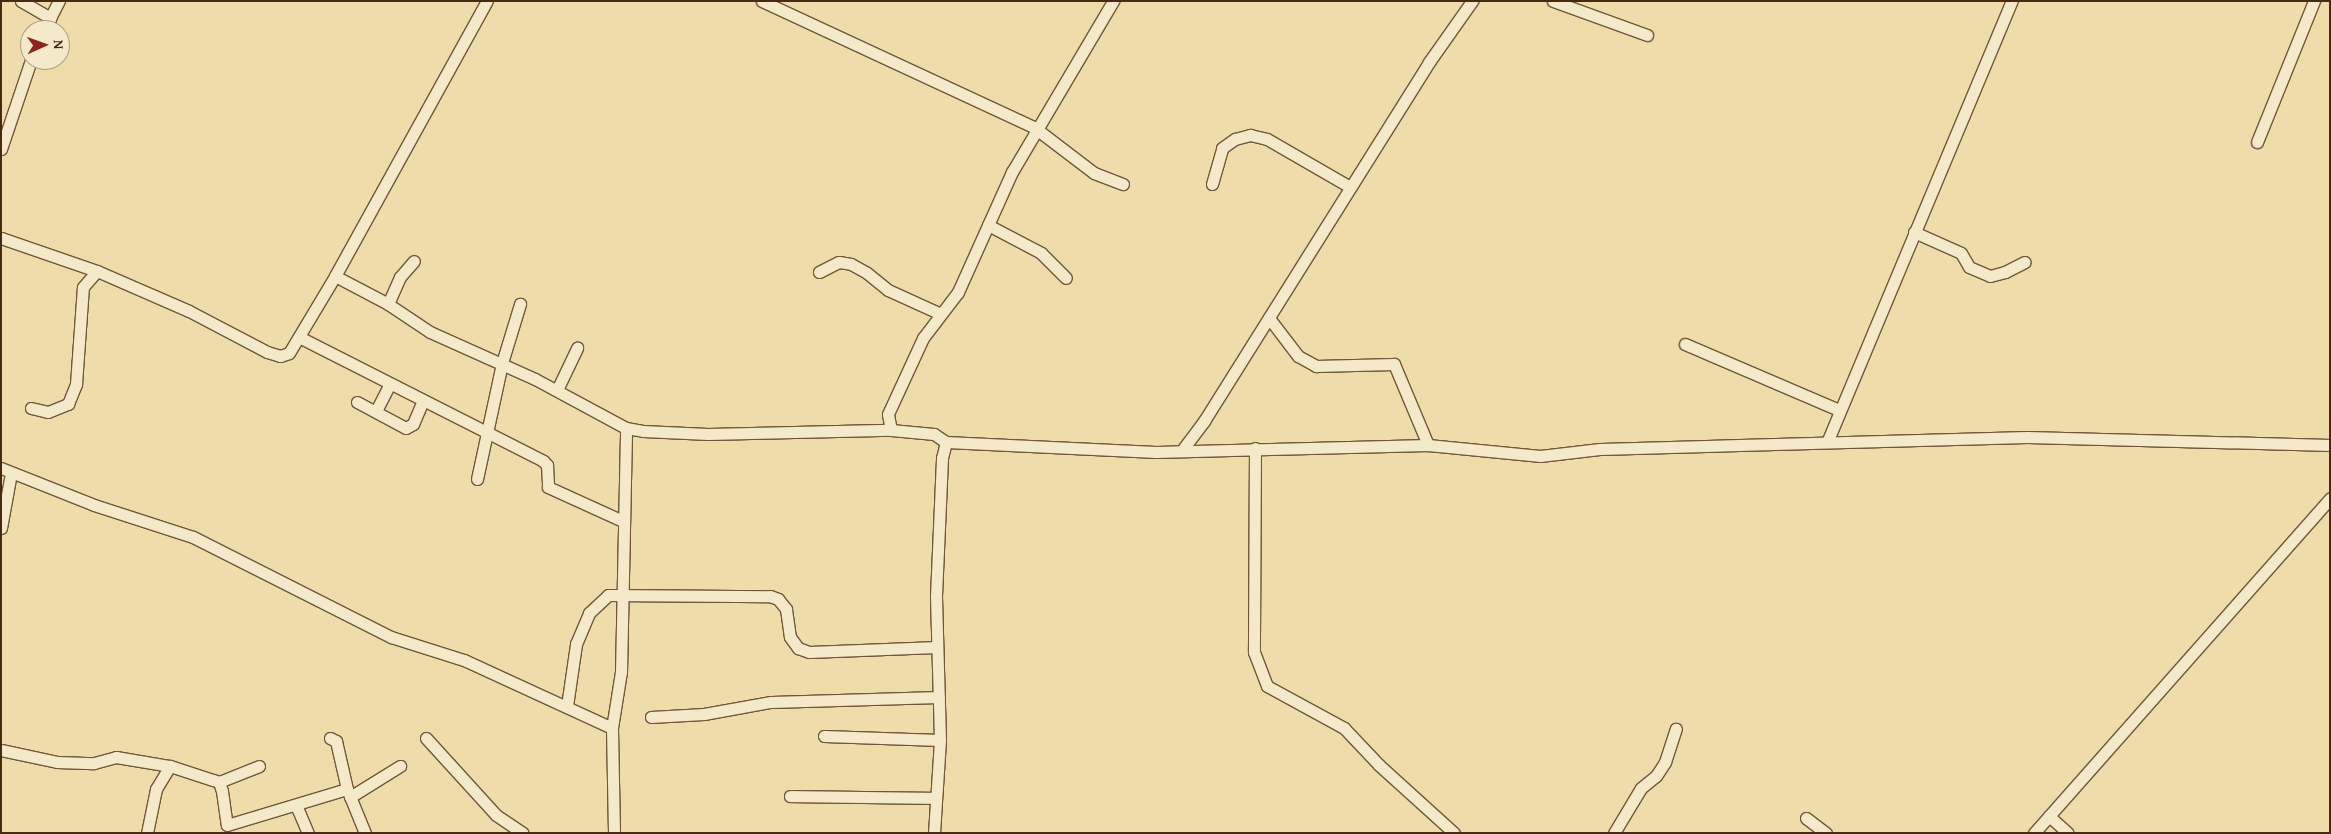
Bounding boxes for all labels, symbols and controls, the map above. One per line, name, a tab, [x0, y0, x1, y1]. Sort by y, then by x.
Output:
north arrow	[20, 20, 70, 70]
text: N	[49, 39, 69, 50]

